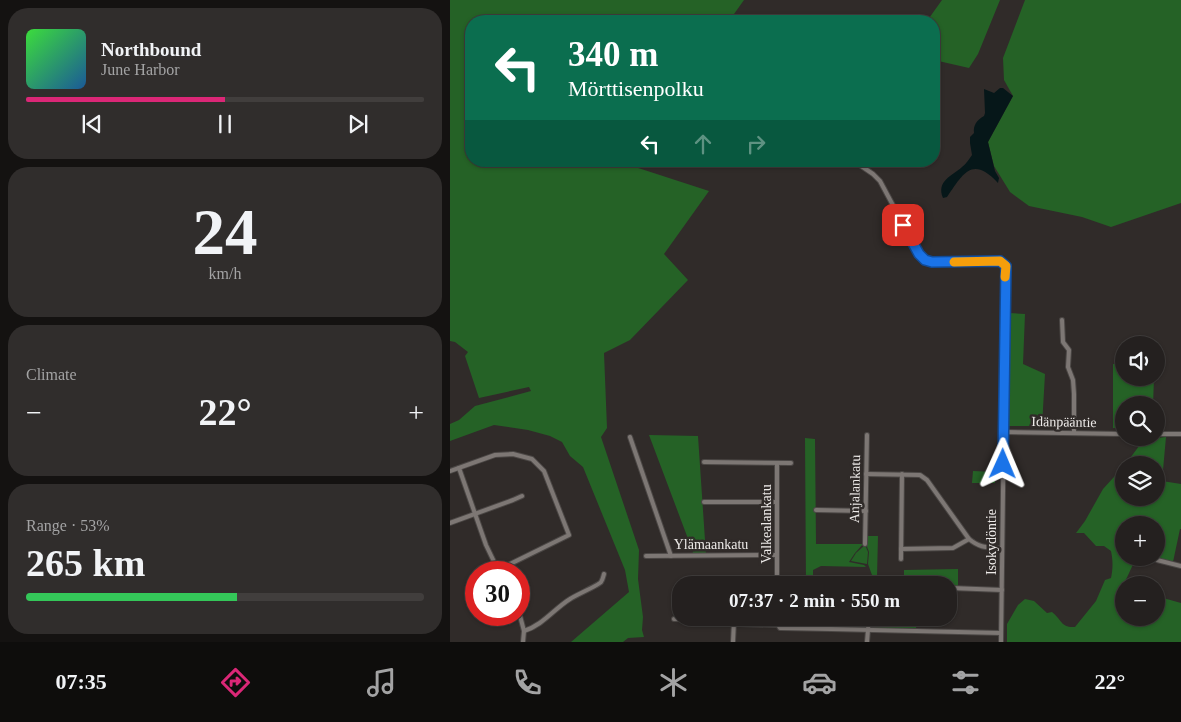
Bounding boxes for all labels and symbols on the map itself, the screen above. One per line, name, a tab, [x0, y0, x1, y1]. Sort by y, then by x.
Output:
pin	[882, 204, 924, 246]
street label: Idänpääntie	[1031, 414, 1097, 430]
position arrow	[976, 437, 1028, 489]
street label: Anjalankatu	[847, 455, 863, 523]
street label: Valkealankatu	[759, 484, 774, 564]
street label: Isokydöntie	[984, 509, 999, 575]
street label: Ylämaankatu	[674, 537, 748, 552]
speed limit sign: 30	[465, 561, 530, 626]

